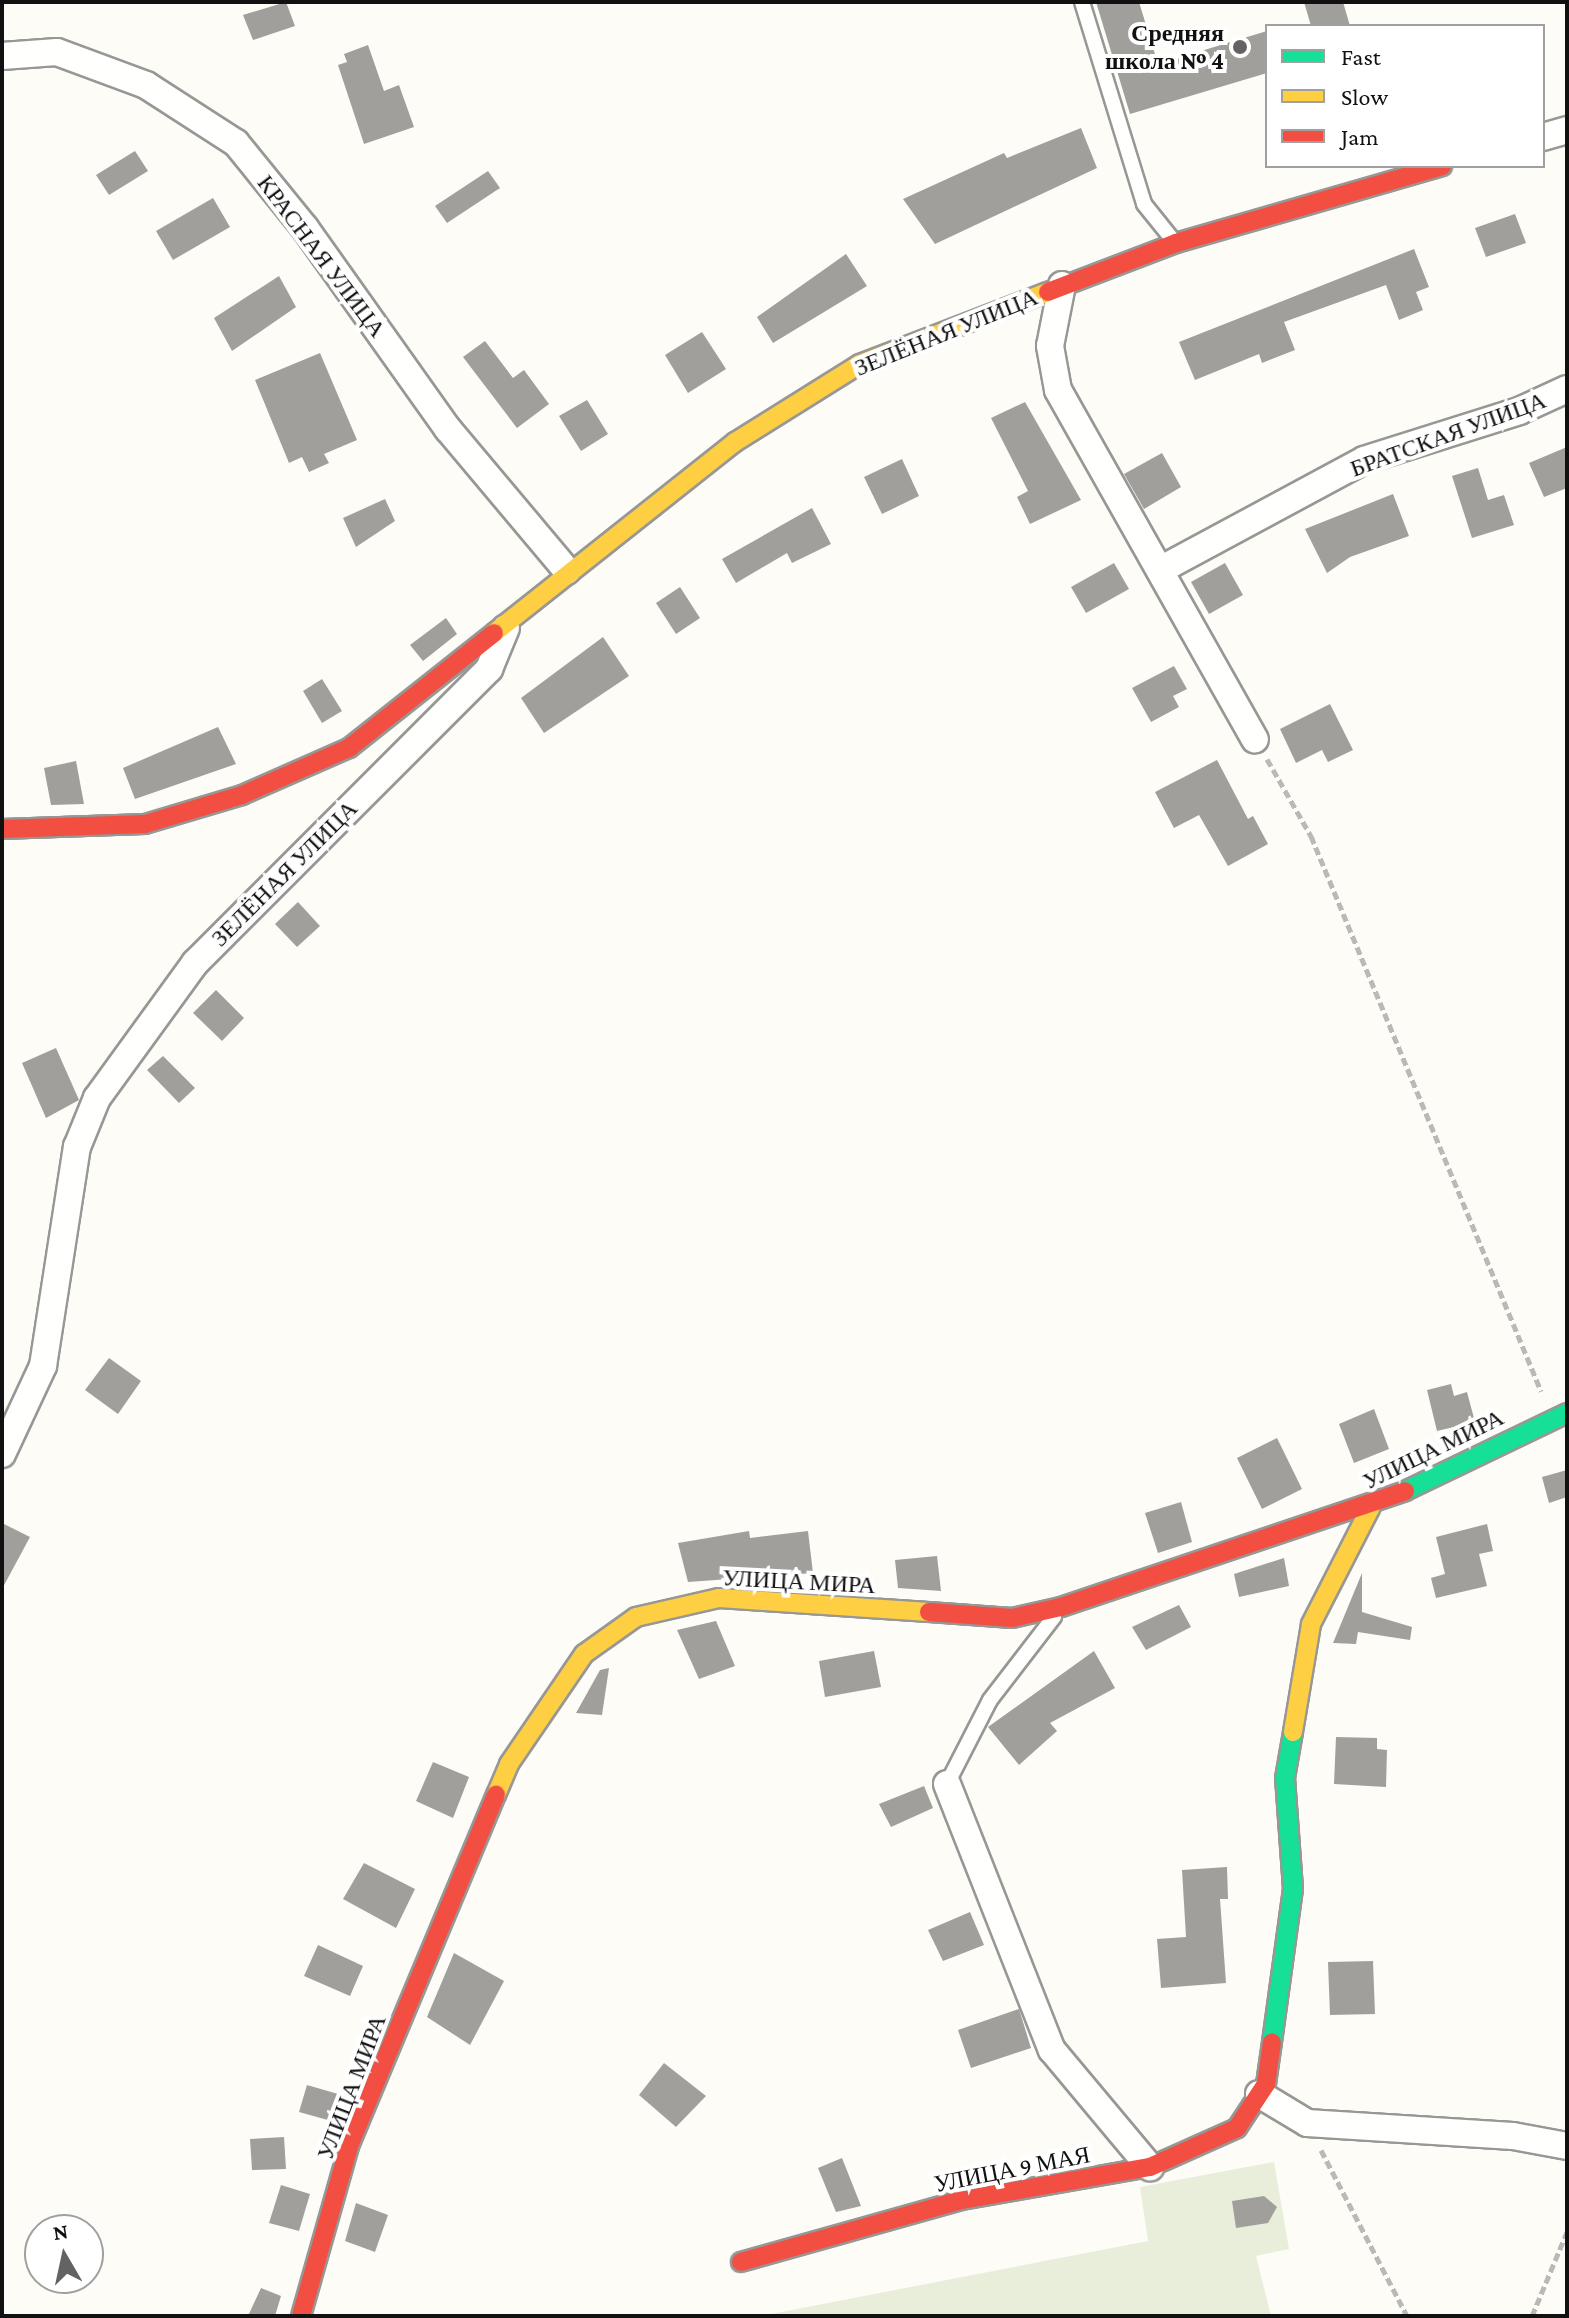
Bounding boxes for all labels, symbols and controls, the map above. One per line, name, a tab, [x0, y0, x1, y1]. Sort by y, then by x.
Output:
place label: Средняя школа № 4	[1105, 19, 1224, 75]
legend	[1265, 24, 1545, 168]
marker: Средняя школа № 4	[1231, 38, 1249, 56]
text: Fast	[1341, 43, 1381, 70]
text: Slow	[1341, 83, 1388, 110]
text: Jam	[1341, 123, 1379, 150]
street label: КРАСНАЯ УЛИЦА	[251, 169, 393, 343]
street label: ЗЕЛЁНАЯ УЛИЦА	[850, 282, 1042, 382]
street label: БРАТСКАЯ УЛИЦА	[1346, 385, 1550, 483]
street label: ЗЕЛЁНАЯ УЛИЦА	[205, 794, 363, 952]
street label: УЛИЦА МИРА	[1358, 1402, 1508, 1496]
street label: УЛИЦА МИРА	[722, 1563, 876, 1599]
street label: УЛИЦА МИРА	[310, 2010, 392, 2164]
street label: УЛИЦА 9 МАЯ	[931, 2140, 1093, 2198]
north arrow	[24, 2214, 104, 2294]
text: N	[51, 2218, 70, 2245]

